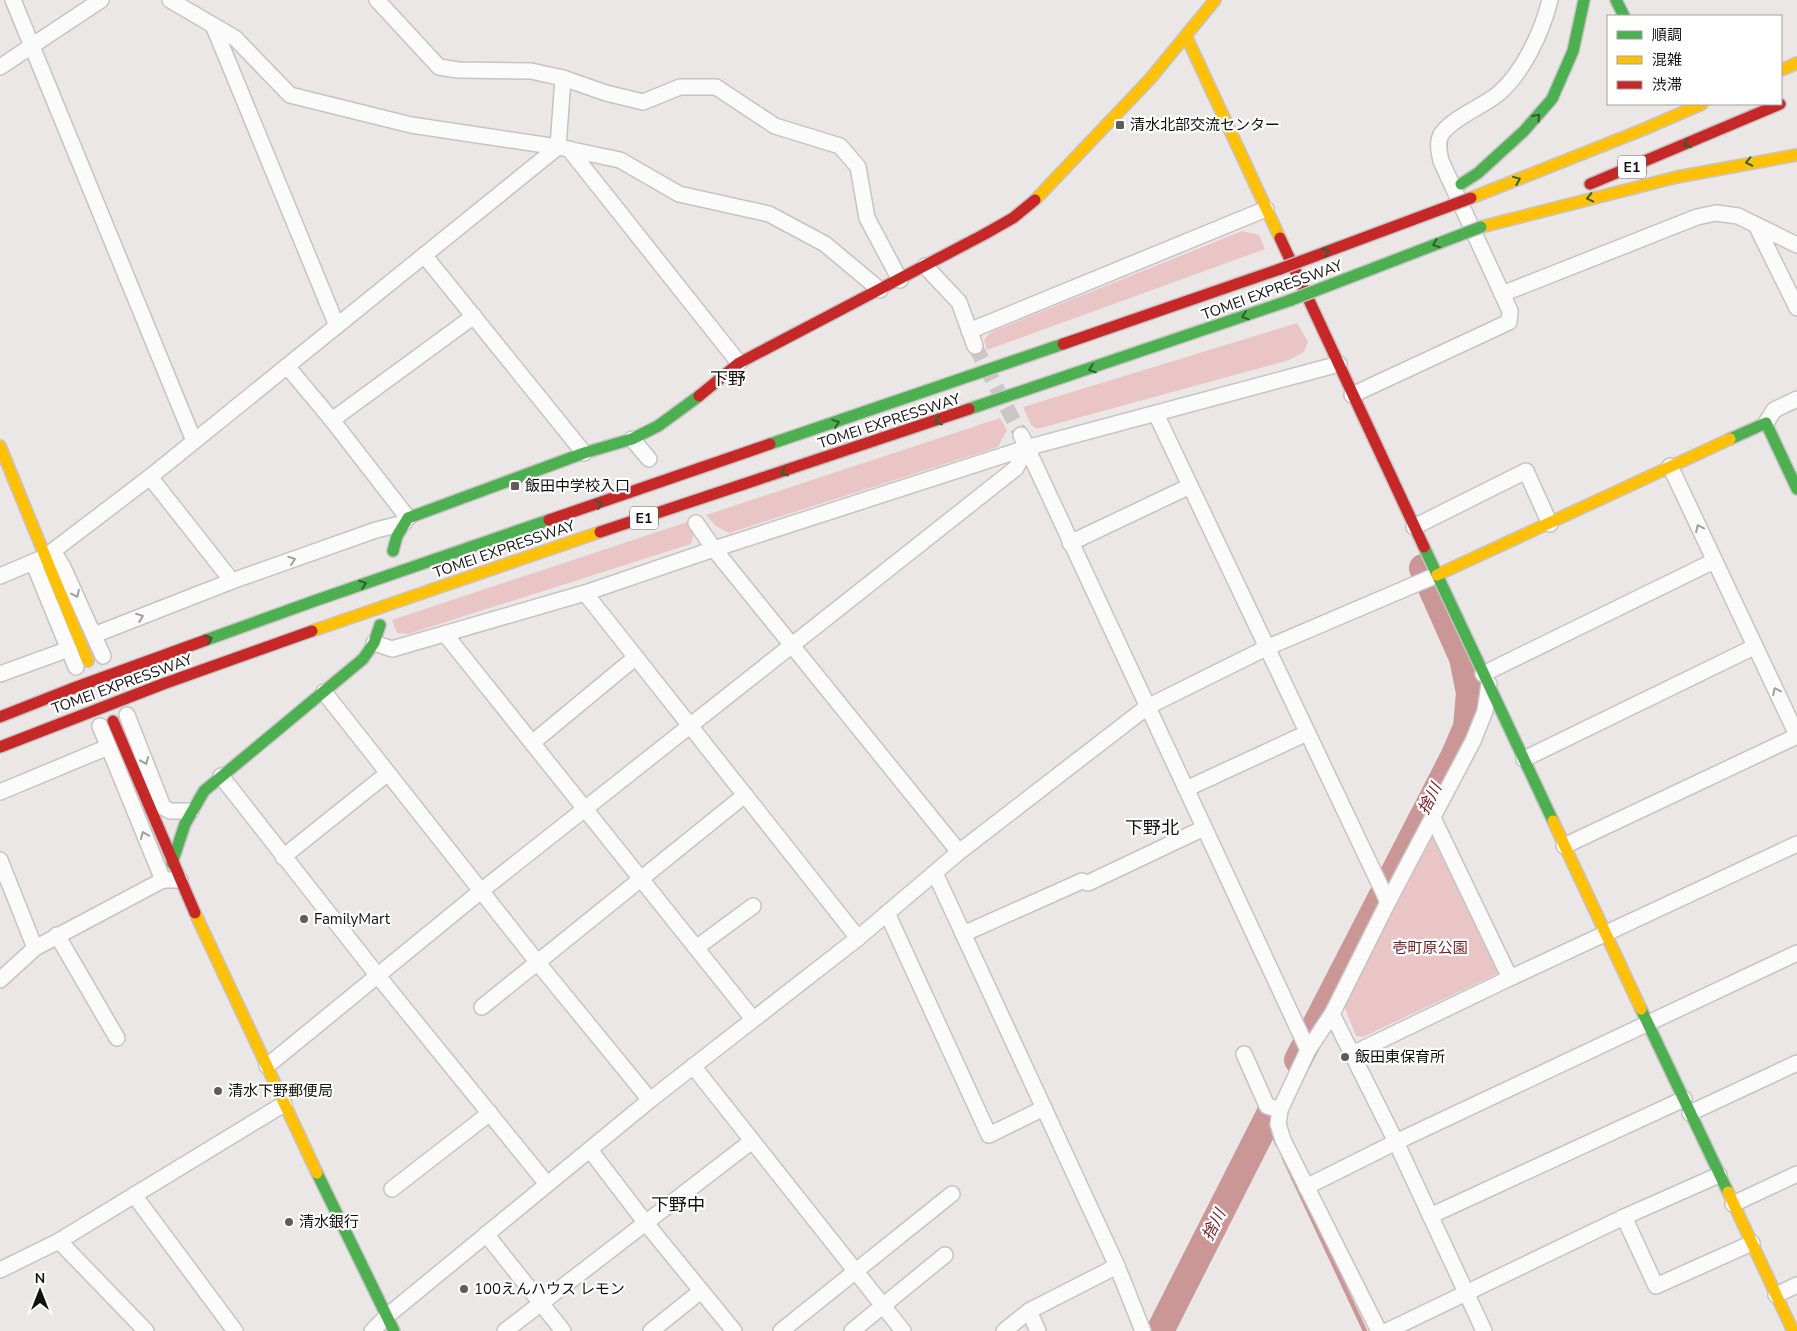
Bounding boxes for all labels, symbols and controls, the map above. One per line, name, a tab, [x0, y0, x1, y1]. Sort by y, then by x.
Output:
legend	[1607, 15, 1782, 105]
text: 順調	[1652, 25, 1682, 45]
text: 混雑	[1652, 50, 1682, 70]
text: 渋滞	[1652, 75, 1682, 95]
one-way arrow	[1531, 114, 1540, 123]
place label: 清水北部交流センター	[1130, 115, 1280, 135]
marker: 清水北部交流センター	[1114, 119, 1126, 131]
one-way arrow	[1683, 138, 1692, 148]
road number: E1	[1618, 156, 1646, 178]
one-way arrow	[1744, 156, 1753, 167]
one-way arrow	[1512, 176, 1521, 186]
one-way arrow	[1586, 192, 1595, 203]
one-way arrow	[1432, 238, 1441, 249]
one-way arrow	[1321, 248, 1330, 258]
street label: TOMEI EXPRESSWAY	[1199, 255, 1346, 325]
one-way arrow	[1242, 310, 1250, 320]
one-way arrow	[1088, 363, 1097, 373]
district label: 下野	[710, 367, 746, 391]
street label: TOMEI EXPRESSWAY	[815, 388, 964, 453]
one-way arrow	[934, 415, 943, 425]
one-way arrow	[831, 419, 839, 429]
one-way arrow	[780, 466, 788, 476]
place label: 飯田中学校入口	[525, 476, 630, 496]
marker: 飯田中学校入口	[509, 480, 521, 492]
one-way arrow	[594, 499, 603, 509]
road number: E1	[630, 506, 658, 530]
street label: TOMEI EXPRESSWAY	[431, 515, 578, 583]
one-way arrow	[1695, 524, 1705, 533]
one-way arrow	[287, 555, 296, 565]
one-way arrow	[358, 580, 366, 590]
one-way arrow	[69, 589, 80, 598]
one-way arrow	[135, 613, 144, 623]
one-way arrow	[205, 635, 213, 645]
street label: TOMEI EXPRESSWAY	[49, 649, 196, 719]
one-way arrow	[1771, 687, 1782, 696]
one-way arrow	[139, 756, 149, 764]
water label: 捨川	[1413, 778, 1448, 818]
district label: 下野北	[1125, 816, 1179, 840]
one-way arrow	[140, 831, 150, 839]
place label: FamilyMart	[314, 909, 391, 929]
marker: FamilyMart	[298, 913, 310, 925]
park label: 壱町原公園	[1392, 938, 1468, 958]
place label: 飯田東保育所	[1355, 1047, 1445, 1067]
marker: 飯田東保育所	[1339, 1051, 1351, 1063]
place label: 清水下野郵便局	[228, 1081, 333, 1101]
marker: 清水下野郵便局	[212, 1085, 224, 1097]
district label: 下野中	[651, 1193, 705, 1217]
water label: 捨川	[1197, 1204, 1232, 1244]
place label: 清水銀行	[299, 1212, 359, 1232]
marker: 清水銀行	[283, 1216, 295, 1228]
north arrow	[15, 1266, 65, 1316]
text: N	[35, 1269, 45, 1288]
place label: 100えんハウス レモン	[474, 1279, 625, 1299]
marker: 100えんハウス レモン	[458, 1283, 470, 1295]

